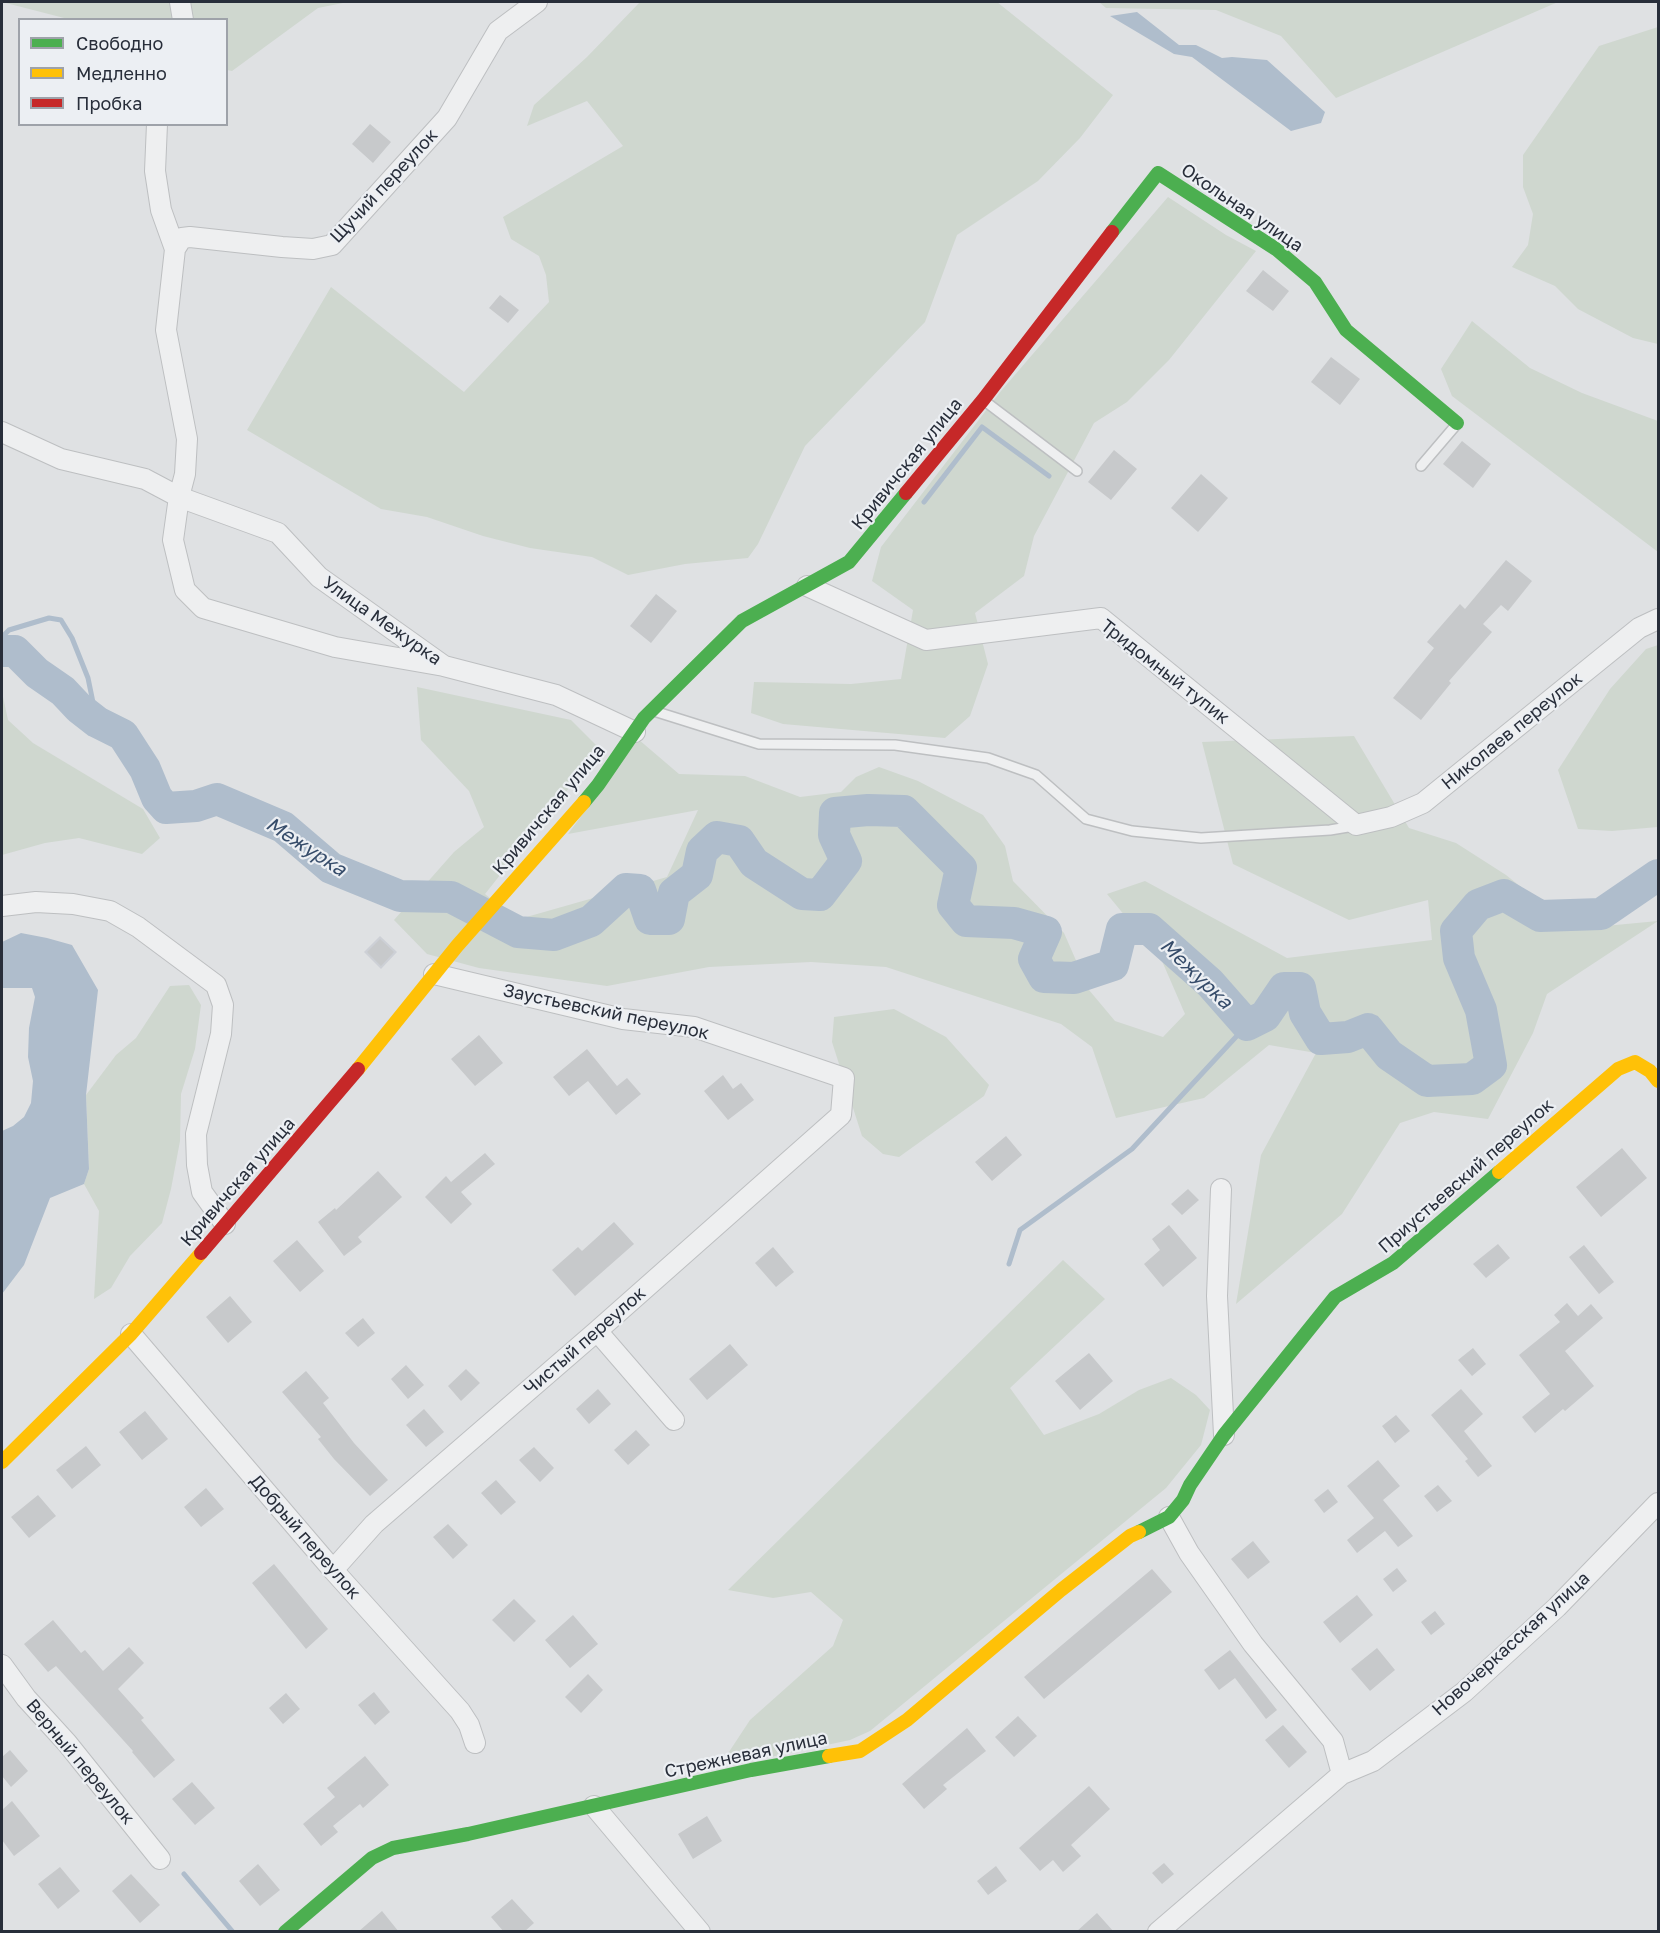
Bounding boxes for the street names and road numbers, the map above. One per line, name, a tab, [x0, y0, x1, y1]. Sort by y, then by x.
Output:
street label: Щучий переулок	[326, 124, 442, 248]
street label: Окольная улица	[1177, 159, 1307, 257]
street label: Кривичская улица	[847, 394, 967, 534]
street label: Улица Межурка	[319, 572, 445, 670]
street label: Тридомный тупик	[1096, 615, 1234, 729]
street label: Николаев переулок	[1437, 668, 1587, 794]
street label: Кривичская улица	[488, 740, 610, 880]
street label: Заустьевский переулок	[501, 980, 711, 1044]
street label: Приустьевский переулок	[1374, 1094, 1558, 1258]
street label: Кривичская улица	[176, 1113, 300, 1251]
street label: Чистый переулок	[520, 1282, 650, 1400]
street label: Добрый переулок	[245, 1470, 365, 1604]
street label: Новочеркасская улица	[1428, 1567, 1594, 1721]
street label: Верный переулок	[21, 1695, 139, 1829]
street label: Стрежневая улица	[663, 1727, 829, 1783]

